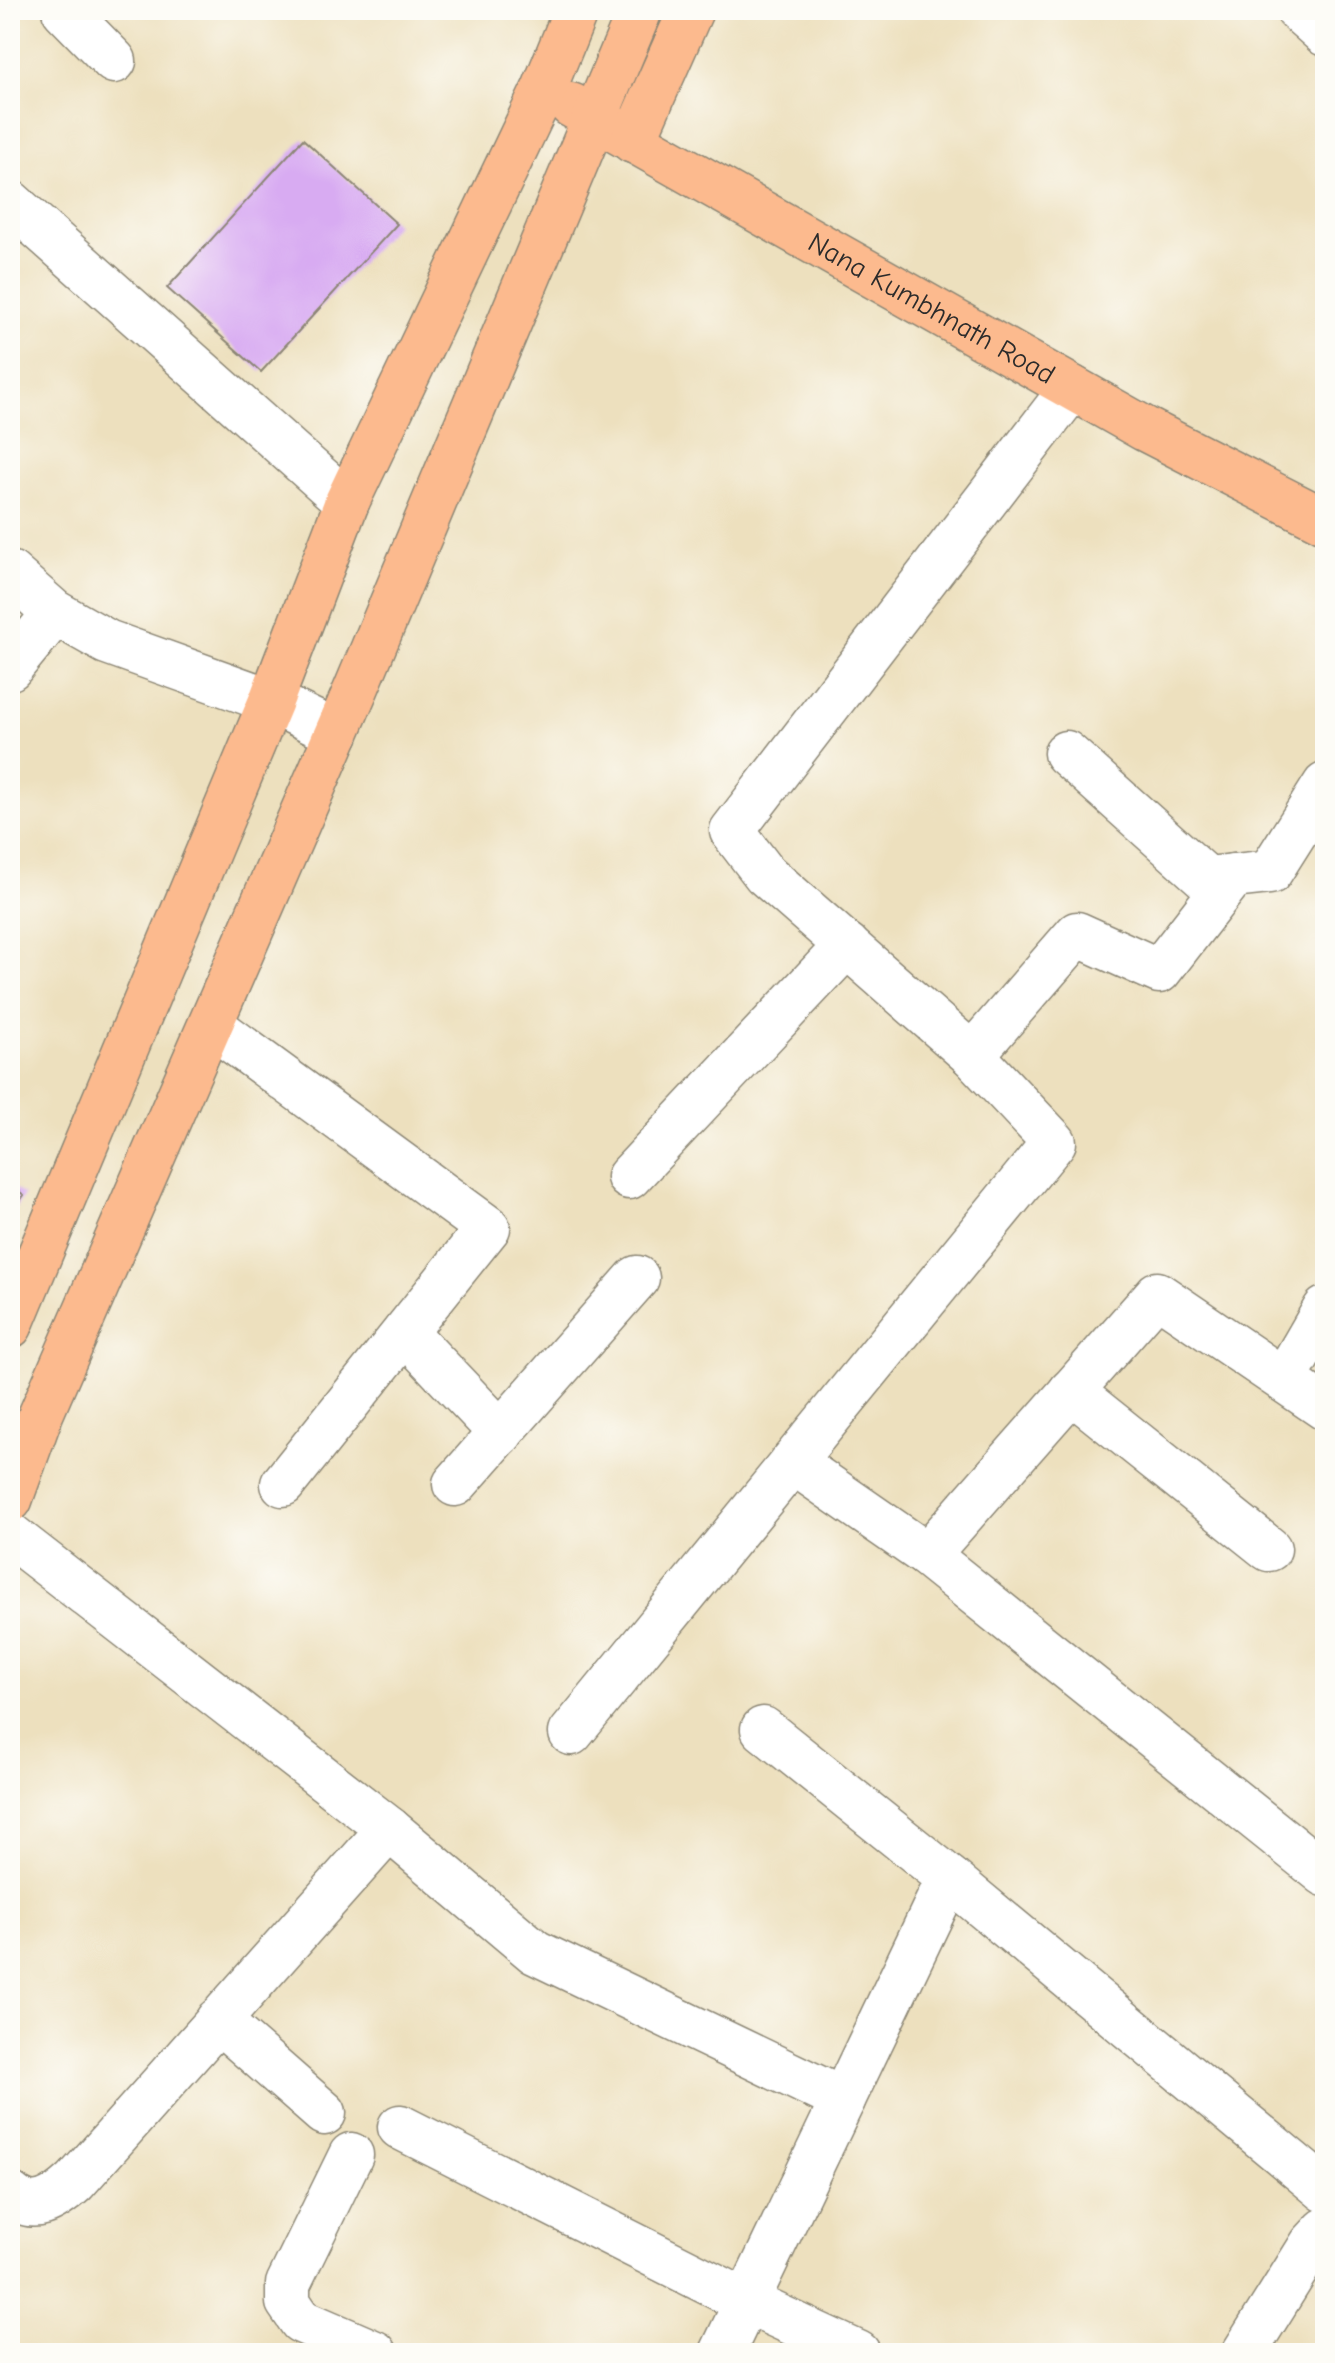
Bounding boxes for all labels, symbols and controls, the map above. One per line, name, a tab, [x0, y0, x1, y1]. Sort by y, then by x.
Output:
street label: Nana Kumbhnath Road	[803, 226, 1061, 391]

